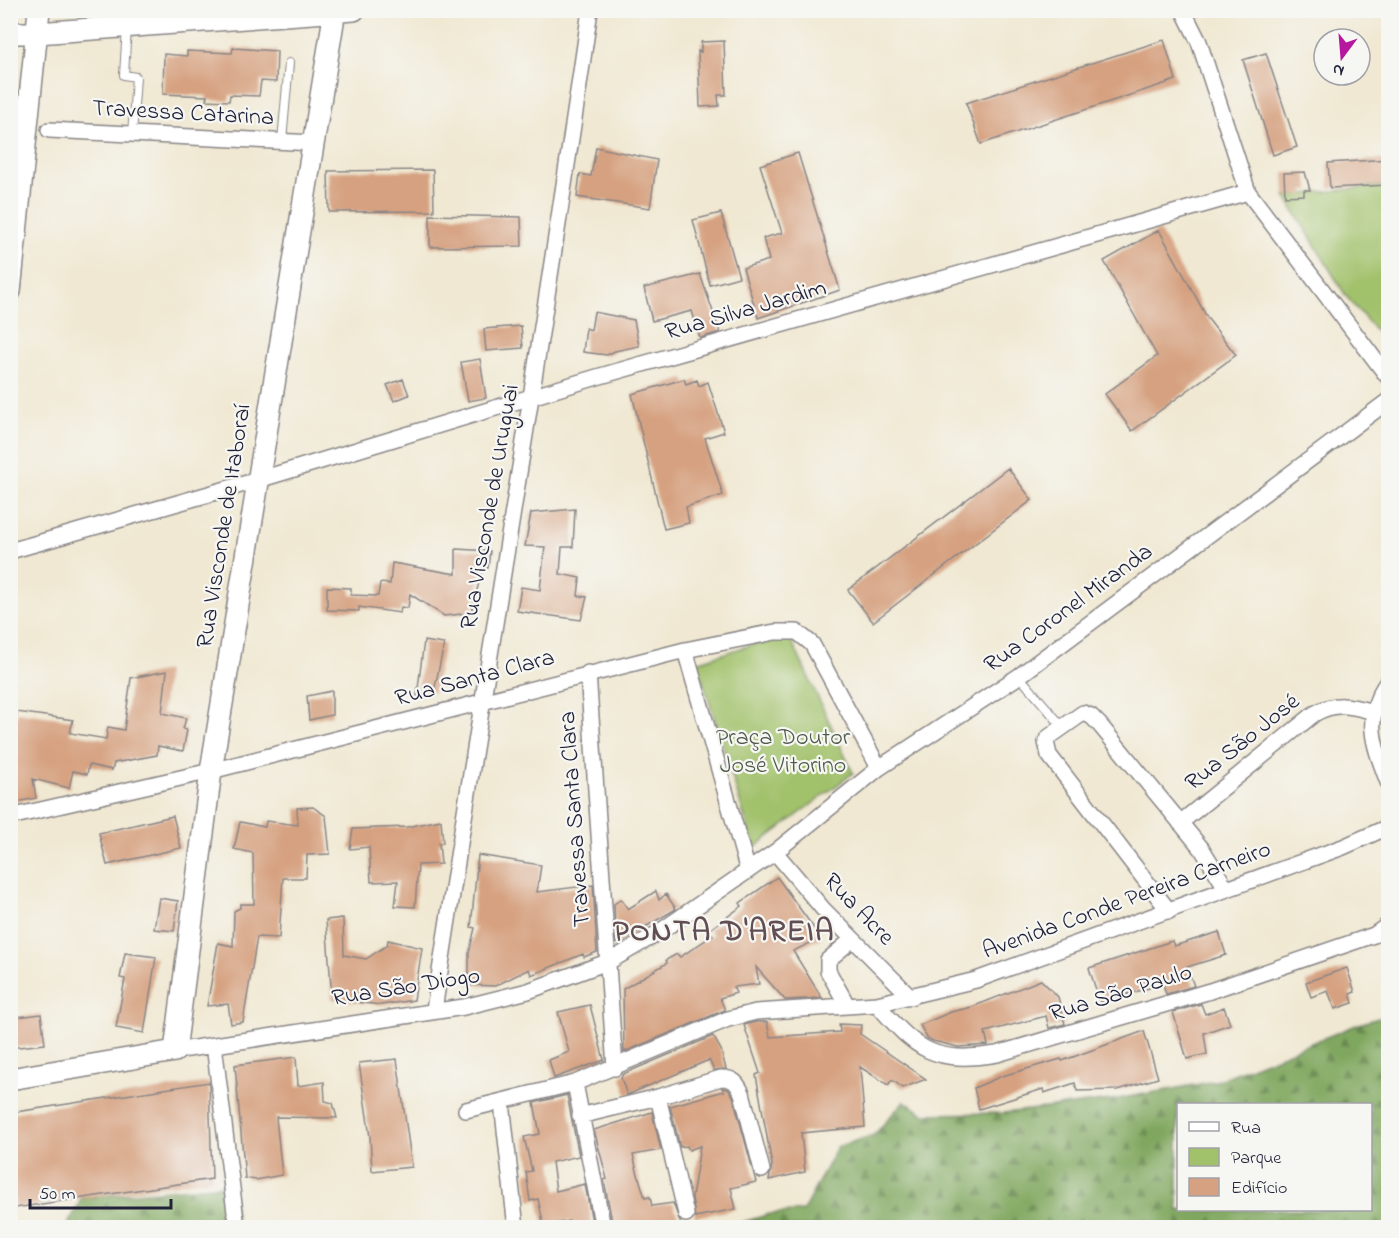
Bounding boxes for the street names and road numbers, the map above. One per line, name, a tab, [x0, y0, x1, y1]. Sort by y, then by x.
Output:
street label: Travessa Catarina	[91, 92, 275, 136]
street label: Rua Silva Jardim	[661, 271, 831, 351]
street label: Rua Visconde de Uruguai	[452, 382, 530, 632]
street label: Rua Visconde de Itaboraí	[188, 401, 262, 651]
street label: Rua Coronel Miranda	[977, 536, 1161, 682]
street label: Rua Santa Clara	[391, 641, 559, 717]
street label: Rua São José	[1178, 685, 1308, 800]
street label: Travessa Santa Clara	[551, 710, 601, 928]
street label: Avenida Conde Pereira Carneiro	[978, 833, 1276, 969]
street label: Rua Acre	[814, 866, 902, 955]
street label: Rua São Paulo	[1045, 956, 1197, 1032]
street label: Rua São Diogo	[329, 959, 483, 1017]

